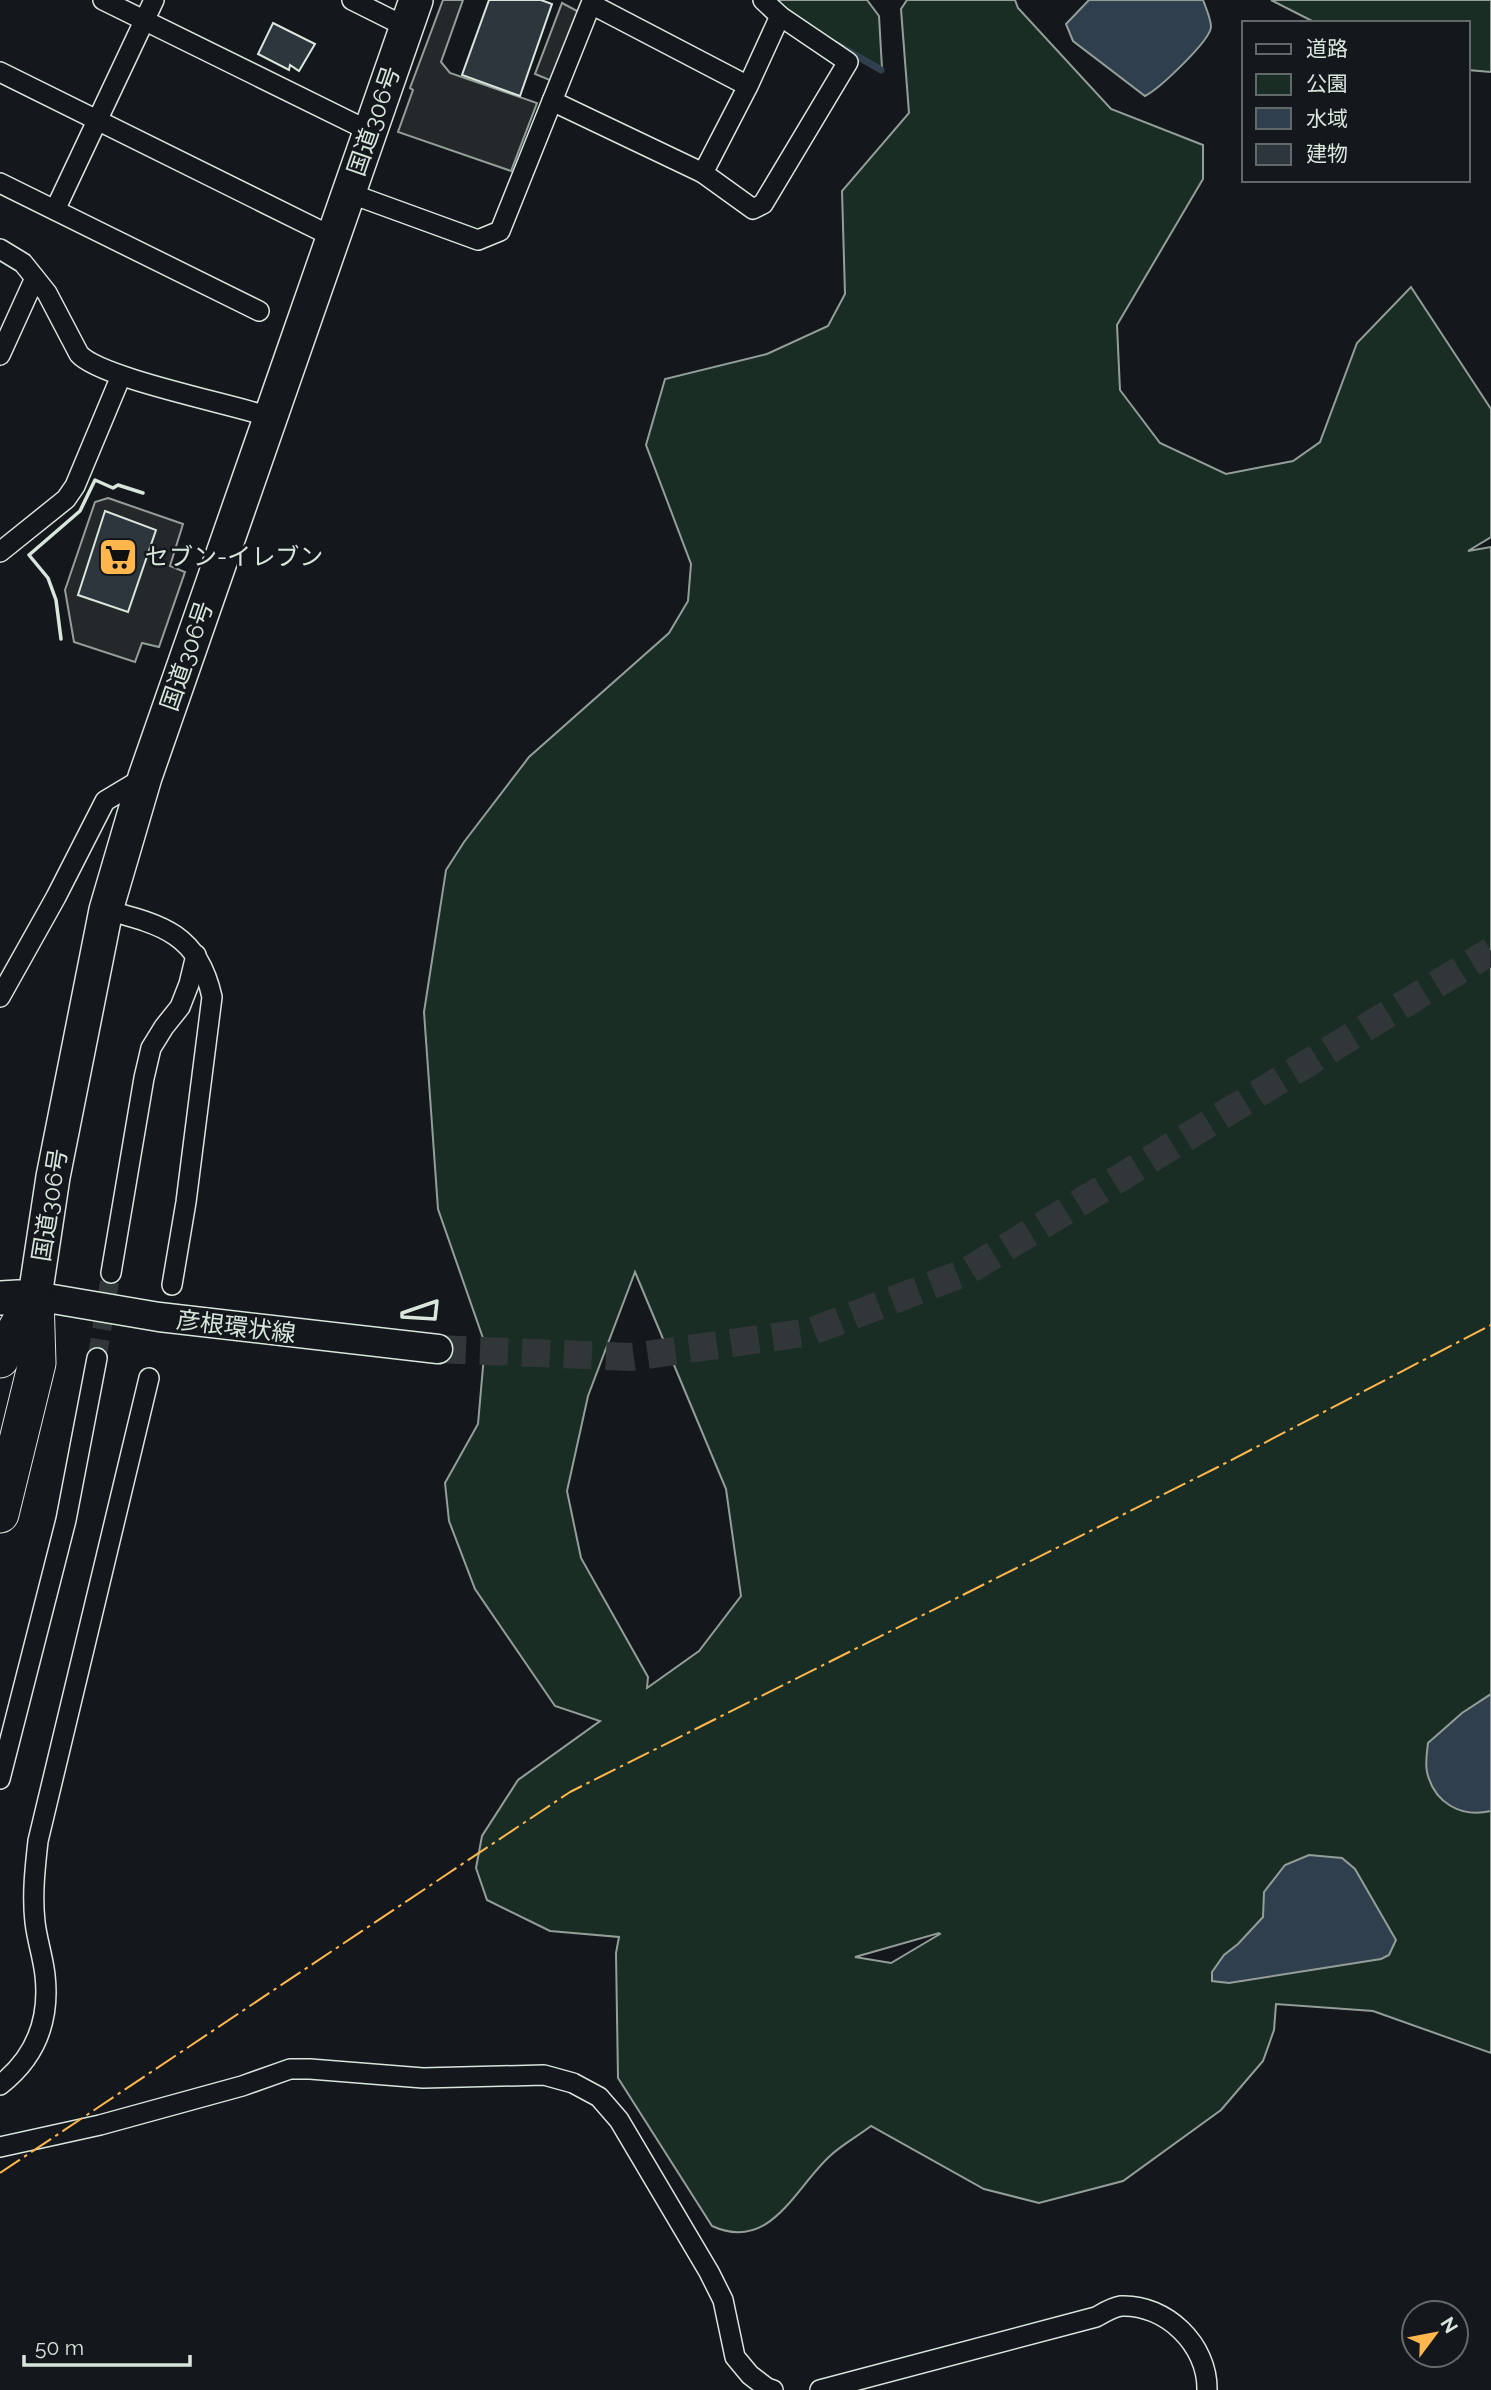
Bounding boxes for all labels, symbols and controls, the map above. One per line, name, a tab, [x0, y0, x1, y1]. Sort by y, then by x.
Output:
legend	[1242, 21, 1470, 182]
text: 道路	[1306, 36, 1348, 61]
street label: 国道306号	[341, 62, 406, 179]
text: 公園	[1306, 71, 1348, 96]
text: 水域	[1306, 106, 1348, 131]
text: 建物	[1306, 141, 1348, 166]
supermarket icon: セブン-イレブン	[97, 536, 139, 578]
place label: セブン-イレブン	[145, 542, 323, 571]
street label: 国道306号	[154, 597, 219, 714]
street label: 国道306号	[26, 1146, 73, 1263]
street label: 彦根環状線	[175, 1305, 297, 1348]
north arrow	[1400, 2299, 1470, 2369]
text: N	[1436, 2313, 1463, 2337]
scale bar	[24, 2324, 191, 2368]
text: 50 m	[35, 2335, 84, 2360]

